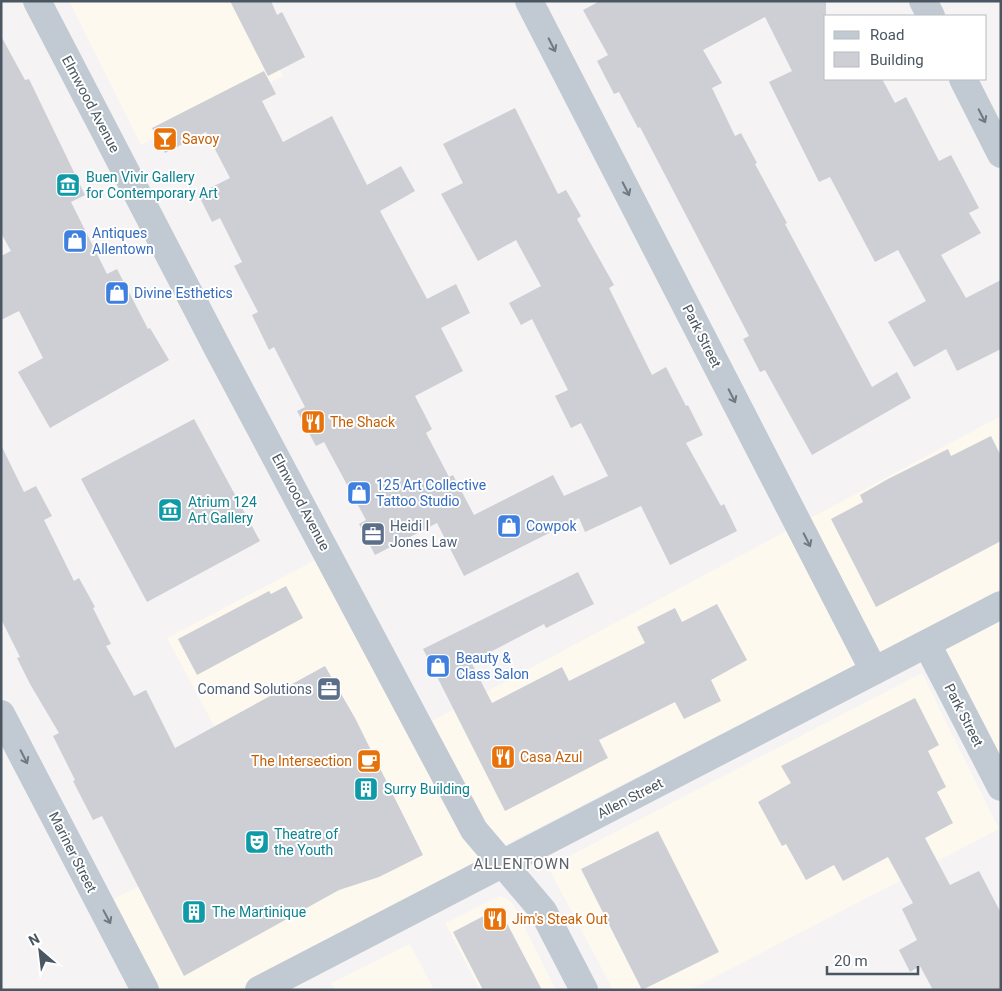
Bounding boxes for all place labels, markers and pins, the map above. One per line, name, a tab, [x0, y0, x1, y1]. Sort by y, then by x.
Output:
bar icon: Savoy	[152, 126, 178, 152]
place label: Savoy	[182, 131, 219, 147]
place label: Buen Vivir Gallery for Contemporary Art	[86, 169, 218, 201]
museum icon: Buen Vivir Gallery for Contemporary Art	[55, 172, 81, 198]
place label: Antiques Allentown	[92, 225, 154, 257]
shop icon: Antiques Allentown	[62, 228, 88, 254]
shop icon: Divine Esthetics	[104, 280, 130, 306]
place label: Divine Esthetics	[134, 285, 233, 301]
restaurant icon: The Shack	[300, 409, 326, 435]
place label: The Shack	[330, 414, 396, 430]
place label: 125 Art Collective Tattoo Studio	[376, 477, 486, 509]
shop icon: 125 Art Collective Tattoo Studio	[346, 480, 372, 506]
place label: Atrium 124 Art Gallery	[188, 494, 257, 526]
museum icon: Atrium 124 Art Gallery	[157, 497, 183, 523]
shop icon: Cowpok	[496, 513, 522, 539]
place label: Heidi I Jones Law	[390, 518, 458, 550]
place label: Cowpok	[526, 518, 577, 534]
office icon: Heidi I Jones Law	[360, 521, 386, 547]
place label: Beauty & Class Salon	[456, 650, 529, 682]
shop icon: Beauty & Class Salon	[425, 653, 451, 679]
office icon: Comand Solutions	[316, 676, 342, 702]
place label: Comand Solutions	[198, 681, 312, 697]
restaurant icon: Casa Azul	[490, 744, 516, 770]
cafe icon: The Intersection	[356, 748, 382, 774]
place label: Casa Azul	[520, 749, 582, 765]
place label: The Intersection	[251, 753, 352, 769]
building icon: Surry Building	[353, 776, 379, 802]
place label: Surry Building	[384, 781, 470, 797]
place label: Theatre of the Youth	[274, 826, 338, 858]
theatre icon: Theatre of the Youth	[244, 829, 270, 855]
building icon: The Martinique	[181, 899, 207, 925]
place label: The Martinique	[212, 904, 306, 920]
restaurant icon: Jim's Steak Out	[482, 906, 508, 932]
place label: Jim's Steak Out	[512, 911, 608, 927]

